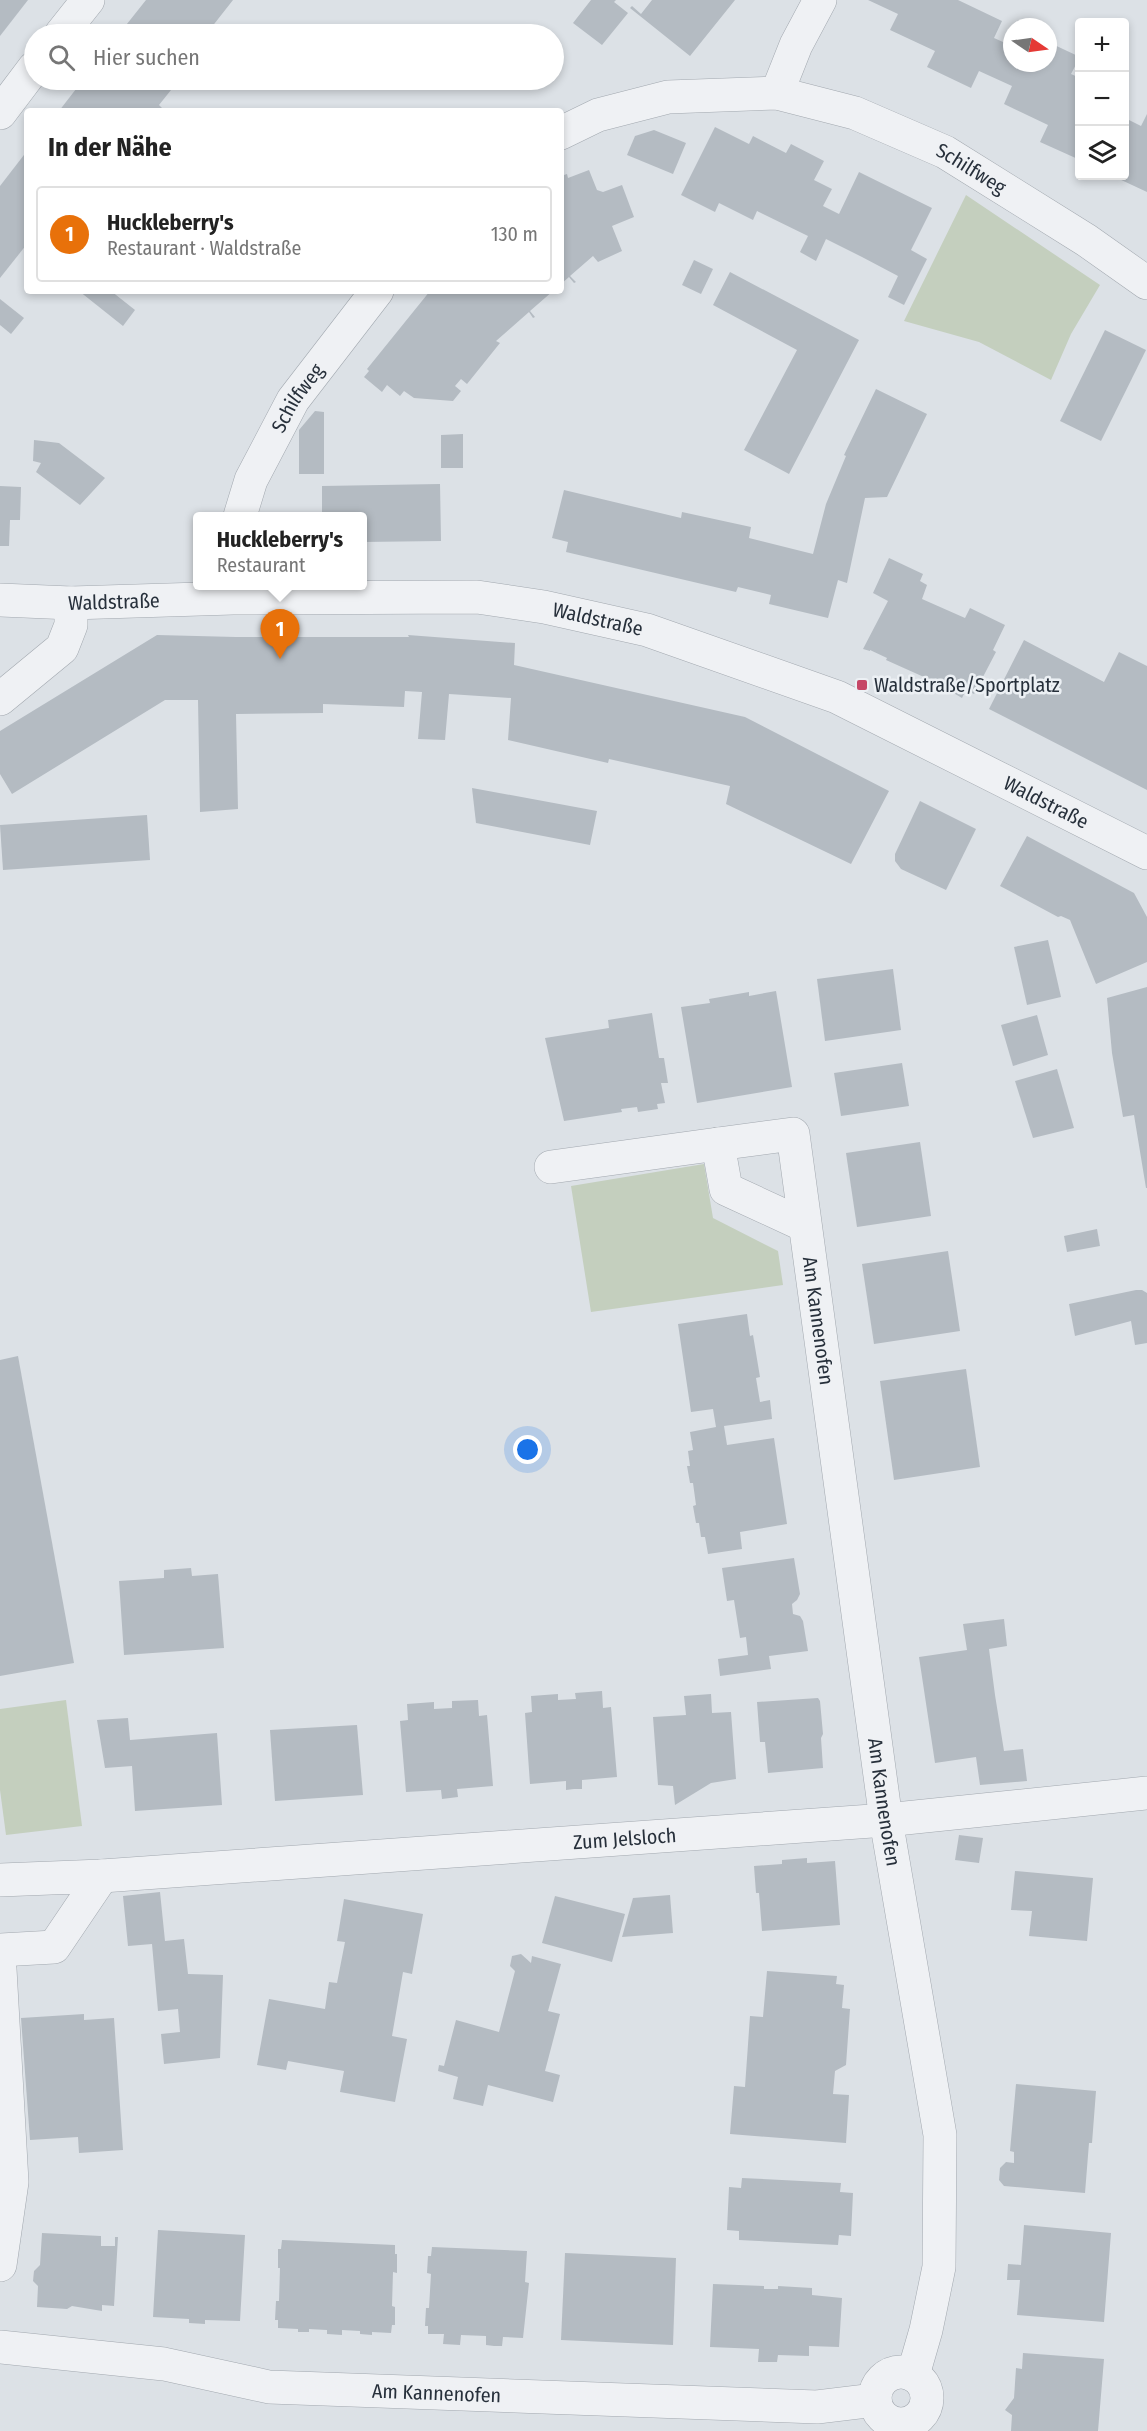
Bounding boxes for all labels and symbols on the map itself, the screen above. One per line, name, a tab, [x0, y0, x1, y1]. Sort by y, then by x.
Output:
north arrow	[1003, 18, 1057, 72]
street label: Schilfweg	[933, 138, 1011, 199]
street label: Schilfweg	[266, 358, 329, 437]
street label: Waldstraße	[68, 588, 160, 615]
street label: Waldstraße	[550, 597, 645, 641]
pin: 1	[260, 610, 300, 659]
place label: Waldstraße/Sportplatz	[874, 673, 1060, 697]
marker: Waldstraße/Sportplatz	[855, 678, 869, 692]
street label: Waldstraße	[1000, 771, 1093, 834]
street label: Am Kannenofen	[798, 1255, 839, 1386]
your location	[513, 1435, 542, 1464]
street label: Am Kannenofen	[863, 1737, 906, 1868]
street label: Zum Jelsloch	[572, 1823, 677, 1854]
street label: Am Kannenofen	[371, 2379, 502, 2407]

